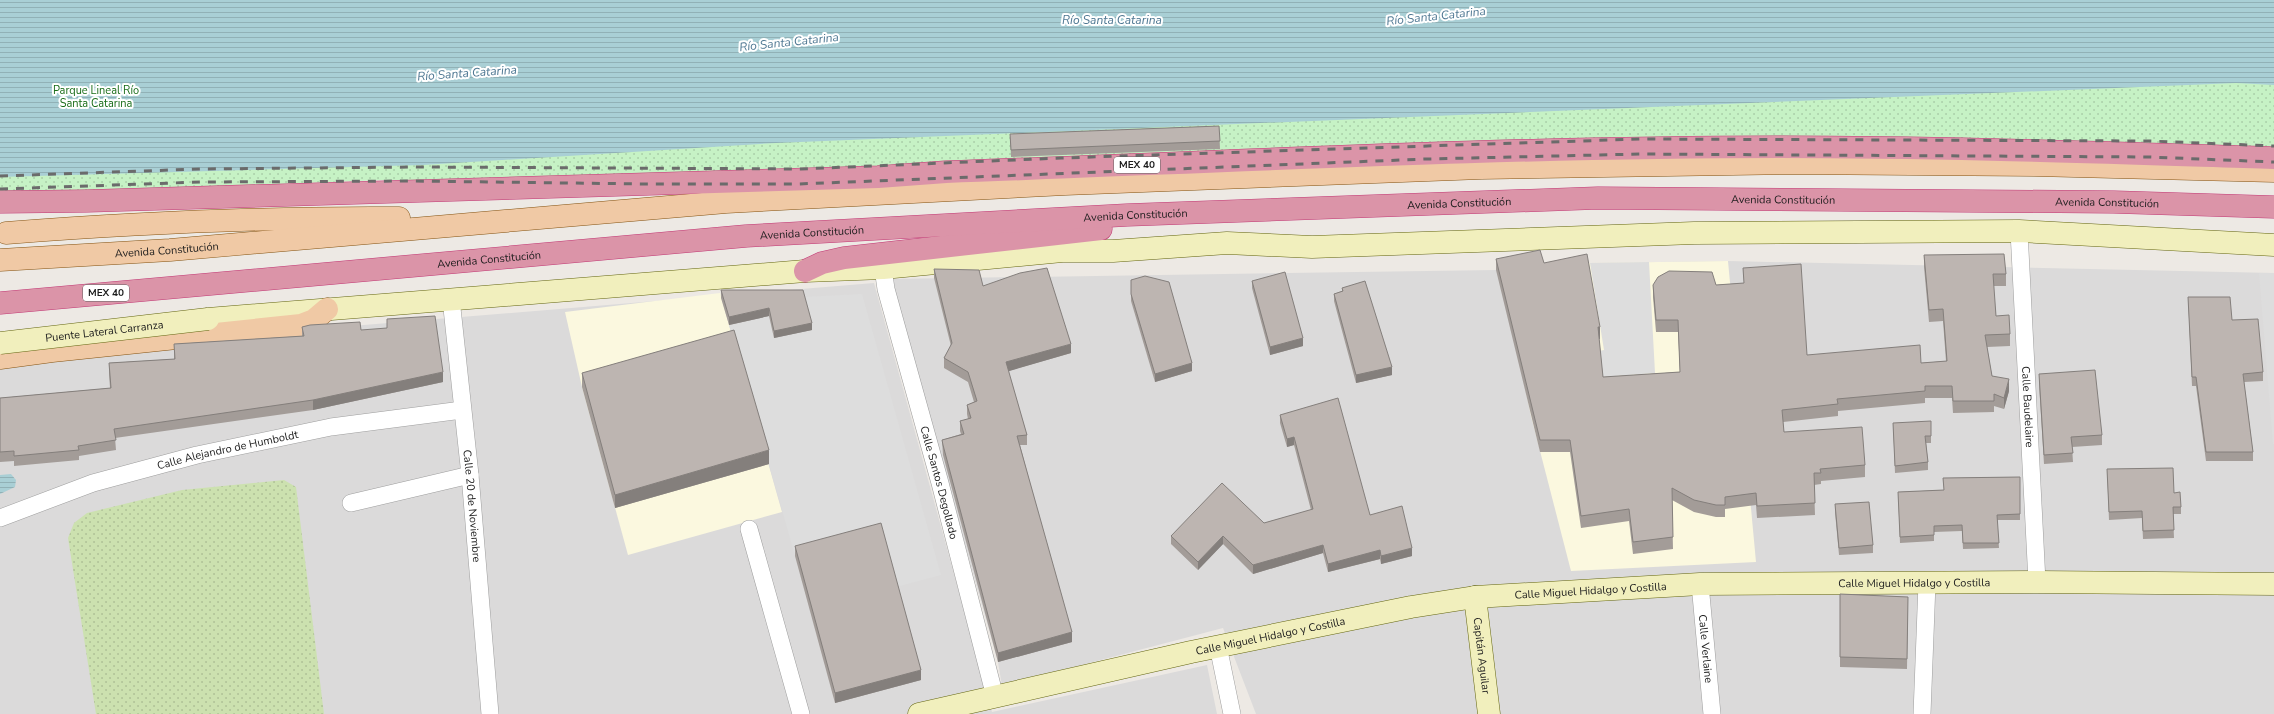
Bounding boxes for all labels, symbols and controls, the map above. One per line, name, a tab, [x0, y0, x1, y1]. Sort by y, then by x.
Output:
water label: Río Santa Catarina	[1386, 3, 1486, 29]
water label: Río Santa Catarina	[1062, 12, 1162, 28]
water label: Río Santa Catarina	[739, 29, 839, 55]
water label: Río Santa Catarina	[417, 62, 517, 84]
park label: Parque Lineal Río Santa Catarina	[53, 83, 139, 111]
road number: MEX 40	[1114, 157, 1160, 173]
street label: Avenida Constitución	[1731, 192, 1835, 207]
street label: Avenida Constitución	[1407, 194, 1512, 212]
street label: Avenida Constitución	[2055, 194, 2159, 211]
street label: Avenida Constitución	[1083, 205, 1188, 225]
street label: Avenida Constitución	[759, 222, 864, 243]
street label: Avenida Constitución	[114, 238, 219, 261]
street label: Avenida Constitución	[436, 247, 542, 271]
road number: MEX 40	[83, 285, 129, 301]
street label: Puente Lateral Carranza	[44, 317, 164, 345]
street label: Calle Baudelaire	[2018, 366, 2038, 448]
street label: Calle Santos Degollado	[917, 424, 962, 541]
street label: Calle Alejandro de Humboldt	[155, 427, 300, 473]
street label: Calle 20 de Noviembre	[460, 449, 485, 563]
street label: Calle Miguel Hidalgo y Costilla	[1838, 575, 1991, 591]
street label: Calle Miguel Hidalgo y Costilla	[1514, 578, 1667, 602]
street label: Calle Miguel Hidalgo y Costilla	[1194, 613, 1347, 658]
street label: Calle Verlaine	[1695, 614, 1717, 684]
street label: Capitán Aguilar	[1470, 616, 1494, 695]

